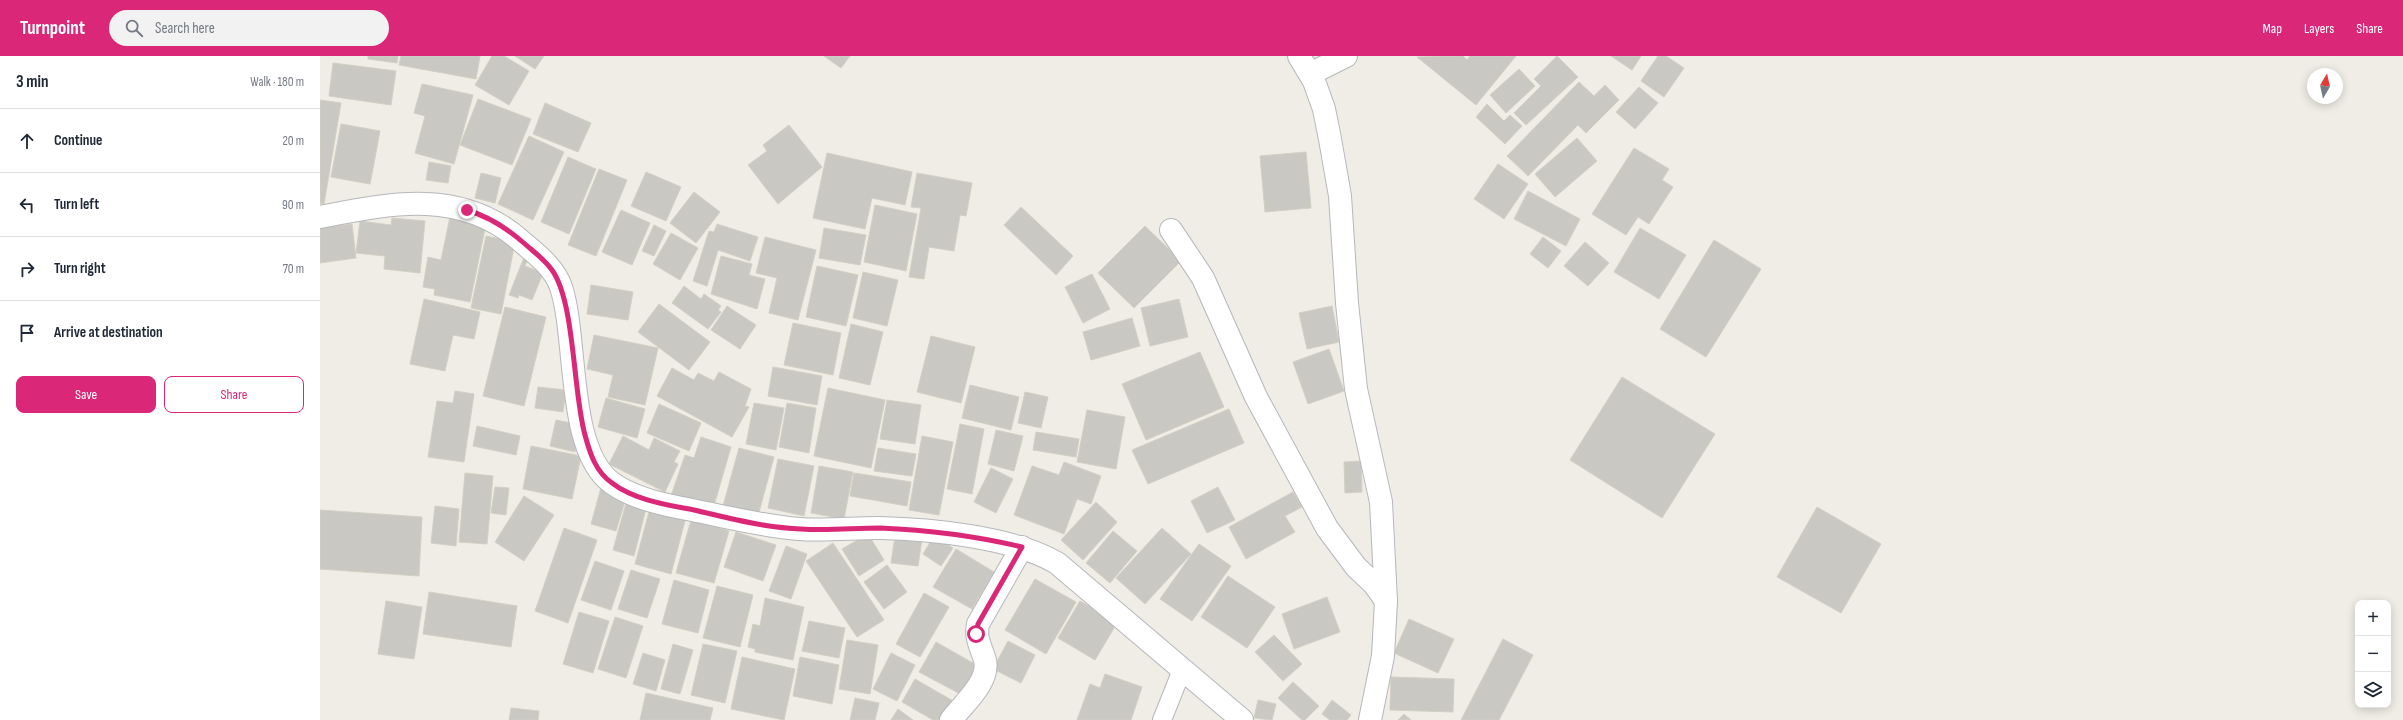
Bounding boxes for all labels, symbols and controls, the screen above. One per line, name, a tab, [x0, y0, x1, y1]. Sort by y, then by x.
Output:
search box	[109, 10, 389, 46]
text: Turnpoint	[20, 17, 85, 40]
icon: search	[123, 17, 145, 39]
text: Search here	[155, 19, 215, 38]
text: Map	[2262, 20, 2282, 37]
text: Layers	[2304, 20, 2334, 37]
text: Share	[2356, 20, 2383, 37]
north arrow	[2307, 68, 2343, 104]
text: 3 min	[16, 72, 49, 92]
text: Walk · 180 m	[250, 74, 304, 90]
icon: ahead	[16, 130, 38, 152]
text: Continue	[54, 131, 103, 150]
text: 20 m	[282, 133, 304, 149]
icon: left	[16, 194, 38, 216]
text: Turn left	[54, 195, 99, 214]
text: 90 m	[282, 197, 304, 213]
route end	[458, 201, 476, 219]
icon: right	[16, 258, 38, 280]
text: Turn right	[54, 259, 106, 278]
text: 70 m	[283, 261, 304, 277]
icon: arrive	[16, 322, 38, 344]
text: Arrive at destination	[54, 323, 163, 342]
button: Save	[16, 376, 156, 413]
button: Share	[164, 376, 304, 413]
map controls	[2355, 600, 2391, 708]
button: +	[2355, 600, 2391, 636]
route start	[967, 625, 985, 643]
button: −	[2355, 636, 2391, 672]
button: layers	[2355, 672, 2391, 708]

